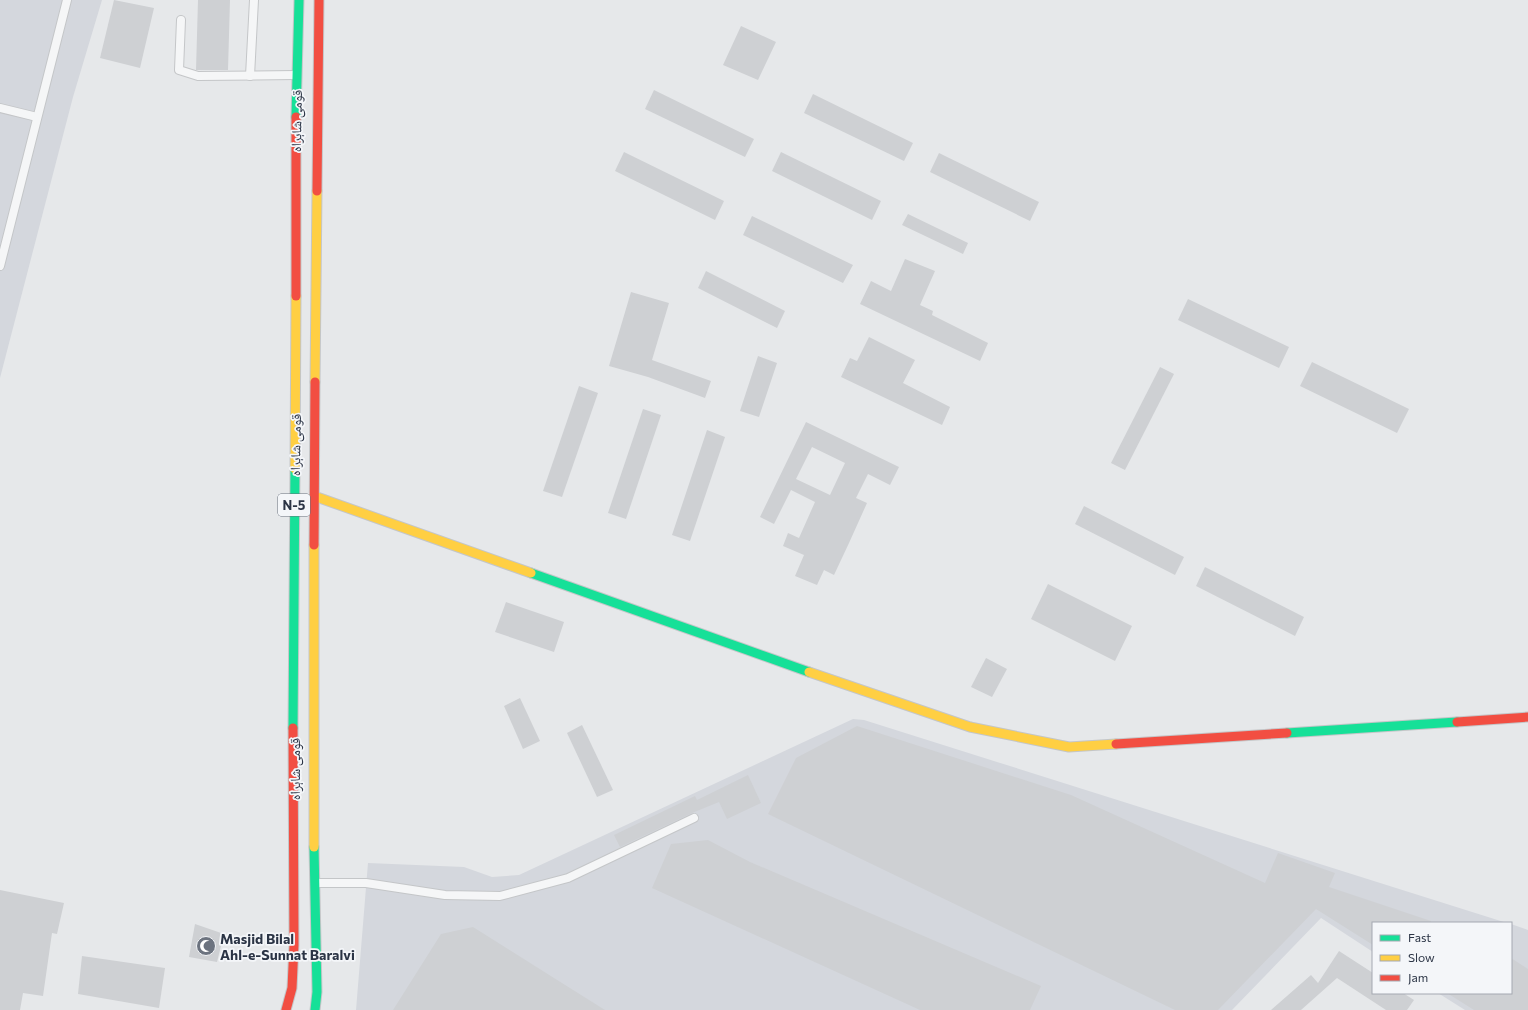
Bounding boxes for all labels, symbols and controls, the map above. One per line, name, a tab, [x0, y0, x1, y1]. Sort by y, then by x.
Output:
street label: قومی شاہراہ	[287, 90, 306, 152]
street label: قومی شاہراہ	[286, 414, 305, 476]
road number: N-5	[278, 494, 310, 516]
street label: قومی شاہراہ	[286, 738, 304, 800]
legend	[1372, 922, 1512, 994]
place label: Masjid Bilal Ahl-e-Sunnat Baralvi	[220, 930, 355, 963]
text: Fast	[1408, 930, 1431, 944]
mosque icon: Masjid Bilal Ahl-e-Sunnat Baralvi	[195, 935, 217, 957]
text: Slow	[1408, 950, 1435, 964]
text: Jam	[1408, 970, 1428, 985]

